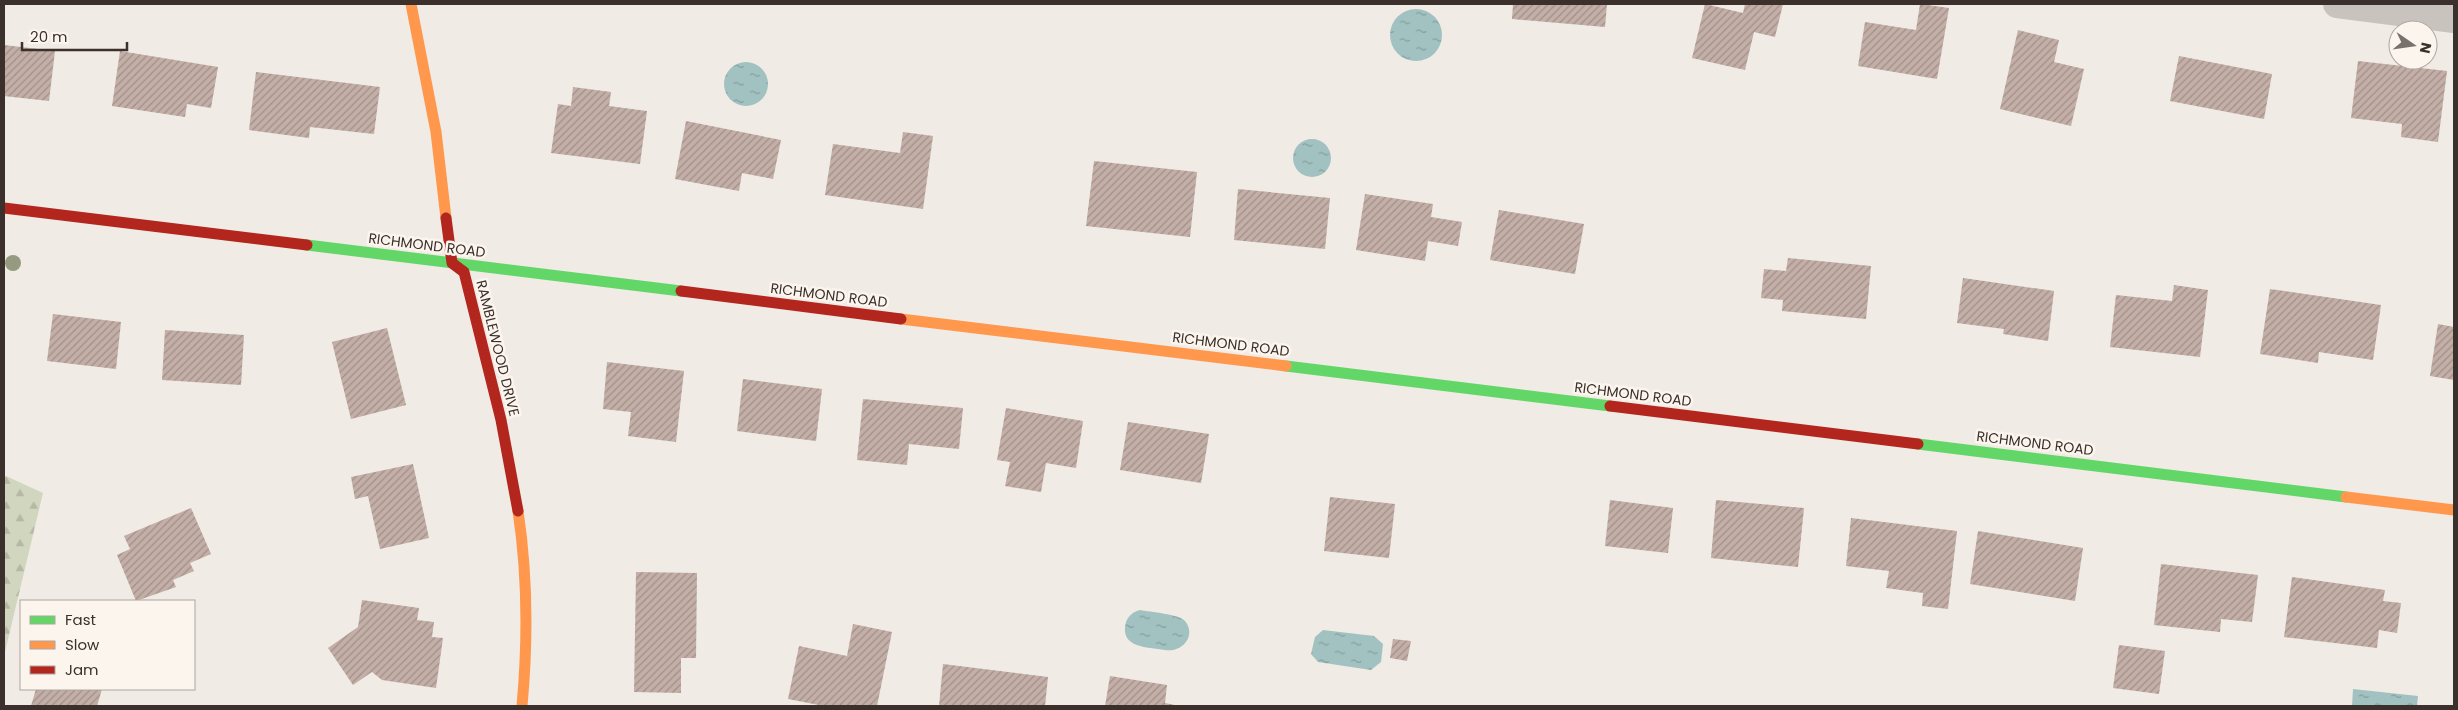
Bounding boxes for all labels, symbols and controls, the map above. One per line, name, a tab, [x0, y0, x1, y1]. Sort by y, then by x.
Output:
scale bar	[22, 20, 128, 52]
north arrow	[2388, 20, 2438, 70]
text: 20 m	[30, 26, 68, 47]
text: N	[2415, 41, 2437, 55]
street label: RICHMOND ROAD	[367, 228, 487, 262]
street label: RAMBLEWOOD DRIVE	[471, 278, 525, 418]
street label: RICHMOND ROAD	[769, 278, 889, 312]
street label: RICHMOND ROAD	[1171, 327, 1291, 361]
street label: RICHMOND ROAD	[1573, 377, 1693, 411]
street label: RICHMOND ROAD	[1975, 426, 2095, 460]
legend	[20, 600, 195, 690]
text: Fast	[65, 609, 96, 630]
text: Slow	[65, 634, 100, 655]
text: Jam	[65, 659, 99, 680]

